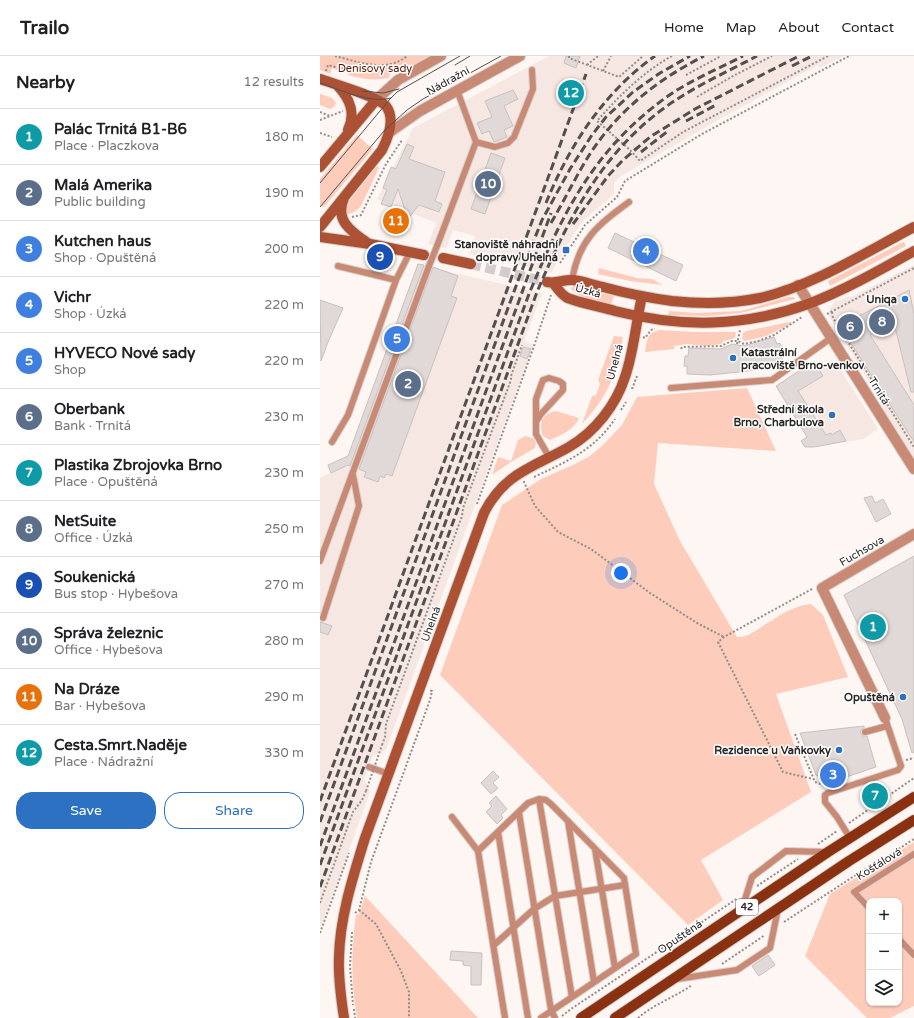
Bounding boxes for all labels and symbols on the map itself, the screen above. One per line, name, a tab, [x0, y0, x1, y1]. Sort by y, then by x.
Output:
park label: Denisovy sady	[338, 62, 412, 75]
street label: Nádražní	[424, 64, 472, 98]
pin: 12	[558, 78, 584, 108]
pin: 10	[475, 169, 501, 199]
pin: 11	[383, 206, 409, 236]
pin: 4	[633, 236, 659, 266]
place label: Stanoviště náhradní dopravy Uhelná	[454, 238, 558, 265]
pin: 9	[367, 242, 393, 272]
marker: Stanoviště náhradní dopravy Uhelná	[561, 245, 571, 255]
street label: Úzká	[574, 280, 602, 301]
place label: Uniqa	[866, 293, 897, 307]
marker: Uniqa	[900, 294, 910, 304]
pin: 8	[869, 307, 895, 337]
pin: 6	[837, 312, 863, 342]
pin: 5	[384, 324, 410, 354]
street label: Uhelná	[604, 343, 626, 381]
place label: Katastrální pracoviště Brno-venkov	[741, 346, 865, 373]
marker: Katastrální pracoviště Brno-venkov	[728, 353, 738, 363]
pin: 2	[395, 369, 421, 399]
street label: Trnitá	[866, 375, 892, 407]
place label: Střední škola Brno, Charbulova	[734, 403, 824, 429]
marker: Střední škola Brno, Charbulova	[827, 410, 837, 420]
street label: Fuchsova	[837, 533, 887, 569]
your location	[611, 563, 631, 583]
street label: Uhelná	[419, 605, 443, 643]
pin: 1	[860, 612, 886, 642]
place label: Opuštěná	[844, 691, 895, 705]
marker: Opuštěná	[898, 692, 908, 702]
place label: Rezidence u Vaňkovky	[714, 744, 831, 758]
marker: Rezidence u Vaňkovky	[834, 745, 844, 755]
pin: 3	[820, 760, 846, 790]
pin: 7	[862, 781, 888, 811]
street label: Košťálová	[854, 845, 904, 883]
road number: 42	[736, 899, 758, 915]
street label: Opuštěná	[655, 917, 705, 957]

